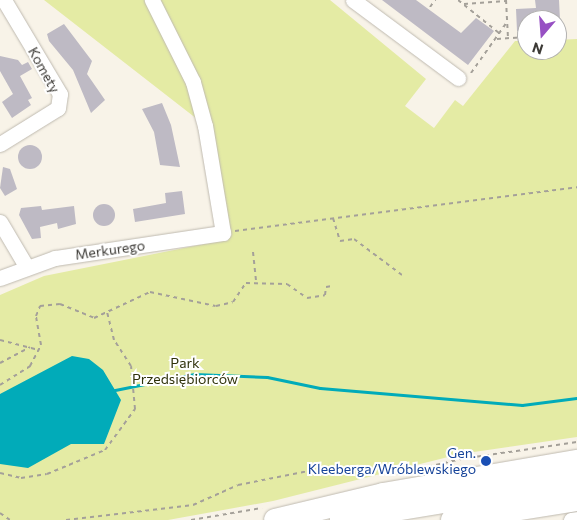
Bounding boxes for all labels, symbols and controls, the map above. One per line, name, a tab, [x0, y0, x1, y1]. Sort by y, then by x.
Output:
north arrow	[517, 10, 567, 60]
text: N	[530, 39, 545, 58]
street label: Komety	[25, 44, 63, 96]
street label: Merkurego	[74, 237, 146, 263]
park label: Park Przedsiębiorców	[132, 355, 238, 388]
place label: Gen. Kleeberga/Wróblewskiego	[308, 445, 476, 478]
marker: Gen. Kleeberga/Wróblewskiego	[480, 455, 492, 467]

